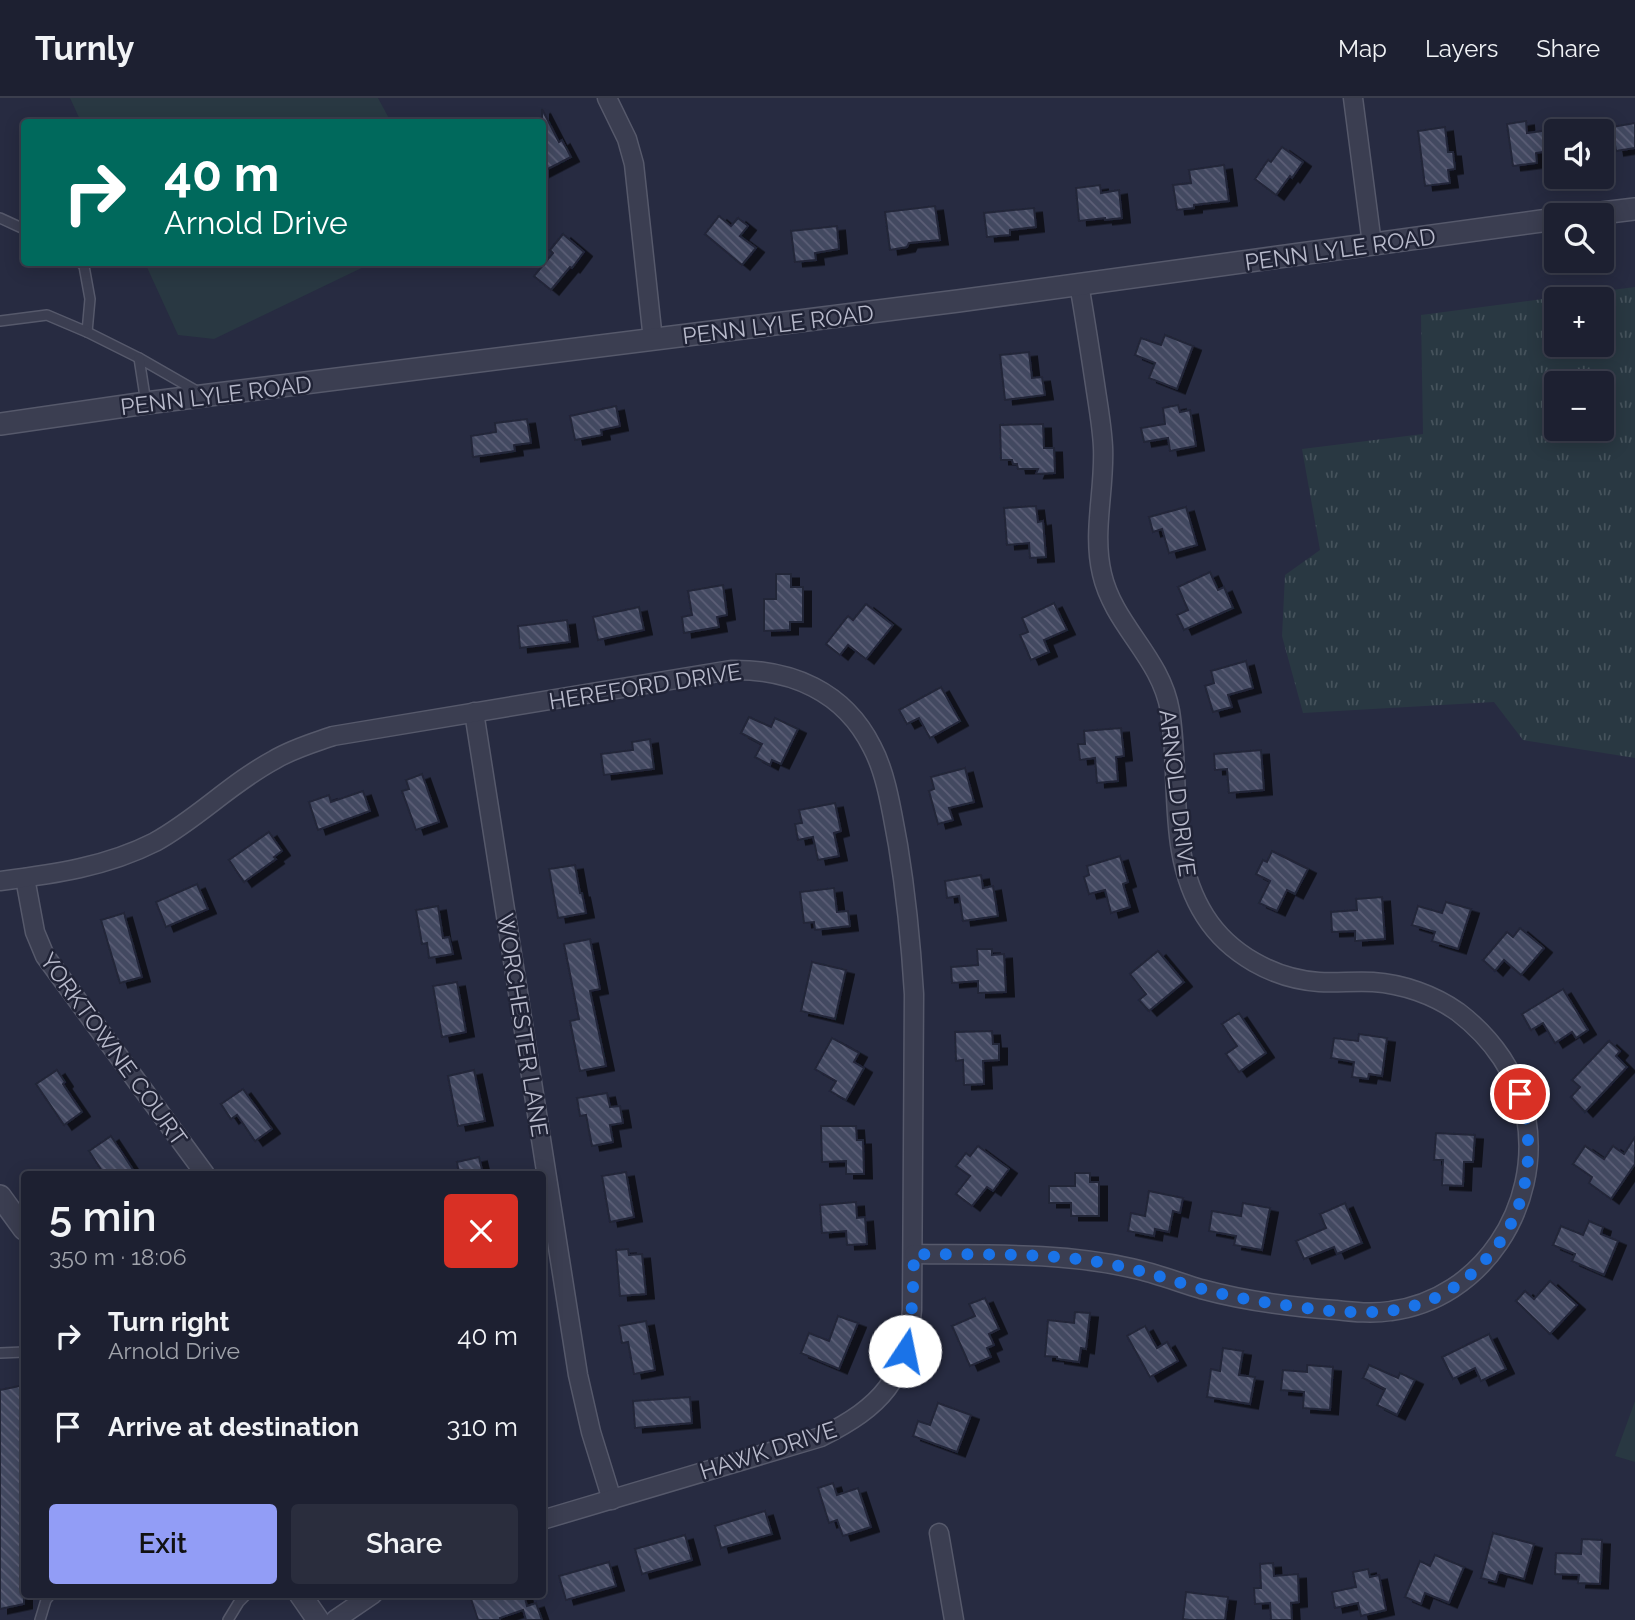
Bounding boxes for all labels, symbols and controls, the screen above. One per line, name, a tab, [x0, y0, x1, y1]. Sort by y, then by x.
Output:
text: Turnly	[35, 29, 134, 68]
text: Map	[1338, 34, 1387, 63]
text: Layers	[1425, 34, 1498, 63]
text: Share	[1536, 34, 1600, 63]
map controls	[1544, 119, 1614, 441]
button: sound	[1544, 119, 1614, 189]
text: 40 m	[164, 145, 279, 202]
icon: right	[49, 147, 140, 238]
button: search	[1544, 203, 1614, 273]
text: Arnold Drive	[164, 204, 348, 241]
street label: PENN LYLE ROAD	[1243, 222, 1437, 276]
button: +	[1544, 287, 1614, 357]
street label: PENN LYLE ROAD	[681, 299, 875, 349]
street label: PENN LYLE ROAD	[119, 370, 313, 420]
button: −	[1544, 371, 1614, 441]
street label: HEREFORD DRIVE	[547, 657, 743, 715]
street label: ARNOLD DRIVE	[1154, 708, 1202, 878]
street label: WORCHESTER LANE	[492, 911, 554, 1139]
street label: YORKTOWNE COURT	[35, 947, 193, 1151]
pin	[1490, 1064, 1550, 1124]
icon: arrive	[1501, 1075, 1539, 1113]
text: 5 min	[49, 1192, 157, 1241]
button: close	[444, 1194, 518, 1268]
text: 350 m · 18:06	[49, 1243, 187, 1270]
text: Turn right	[108, 1307, 229, 1337]
position arrow	[868, 1314, 942, 1388]
icon: right	[49, 1317, 87, 1355]
text: 40 m	[457, 1321, 518, 1351]
text: Arnold Drive	[108, 1337, 240, 1364]
icon: arrive	[49, 1408, 87, 1446]
text: Arrive at destination	[108, 1412, 359, 1442]
text: 310 m	[447, 1412, 518, 1442]
street label: HAWK DRIVE	[696, 1415, 840, 1485]
button: Exit	[49, 1504, 277, 1584]
button: Share	[291, 1504, 518, 1584]

